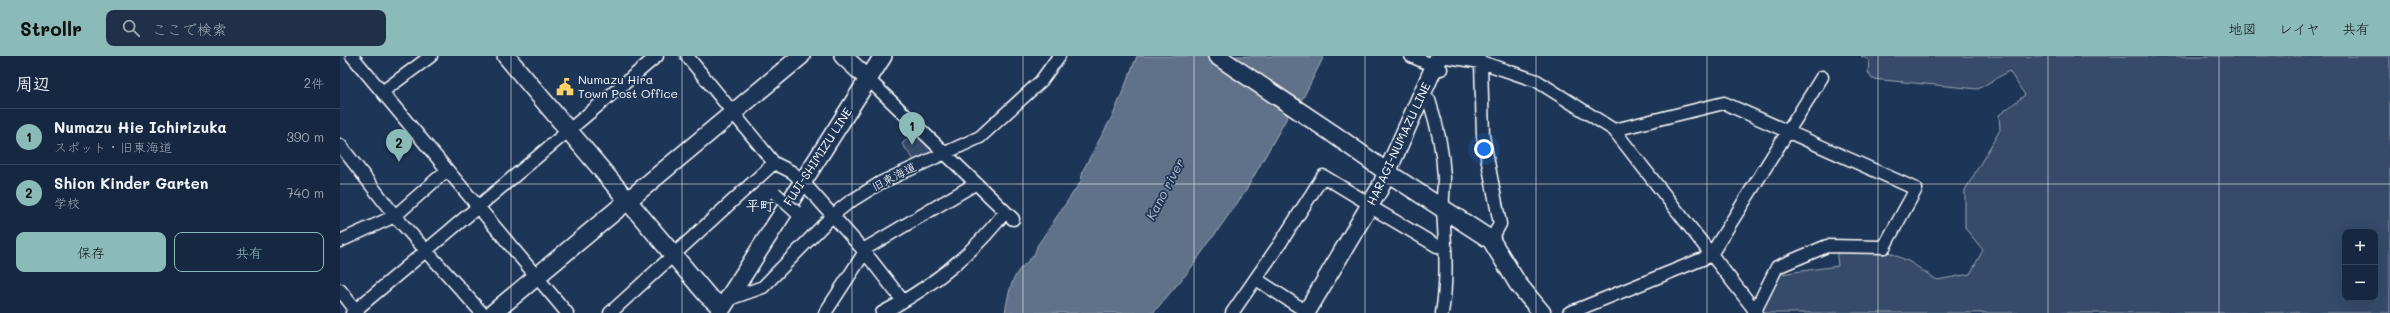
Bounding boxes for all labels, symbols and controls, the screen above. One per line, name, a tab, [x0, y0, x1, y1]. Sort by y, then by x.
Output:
search box	[106, 10, 386, 46]
text: Strollr	[20, 16, 82, 41]
icon: search	[120, 17, 142, 39]
text: ここで検索	[152, 19, 227, 39]
text: 地図	[2229, 19, 2257, 38]
text: レイヤ	[2279, 19, 2320, 38]
text: 共有	[2342, 19, 2370, 38]
place label: Numazu Hira Town Post Office	[578, 71, 678, 101]
text: 周辺	[16, 72, 50, 94]
text: 2件	[304, 74, 324, 91]
public building icon: Numazu Hira Town Post Office	[555, 77, 575, 97]
street label: HARAGI-NUMAZU LINE	[1363, 79, 1434, 208]
street label: FUJI-SHIMIZU LINE	[779, 104, 855, 209]
pin: 1	[899, 112, 925, 145]
text: Numazu Hie Ichirizuka	[54, 117, 227, 137]
text: 1	[26, 128, 32, 145]
text: 390 m	[286, 128, 324, 145]
pin: 2	[386, 129, 412, 162]
text: スポット · 旧東海道	[54, 138, 172, 155]
your location	[1474, 139, 1494, 159]
water label: Kano river	[1141, 155, 1188, 222]
street label: 旧東海道	[869, 158, 919, 194]
text: Shion Kinder Garten	[54, 173, 208, 193]
text: 2	[25, 184, 33, 201]
text: 740 m	[287, 184, 324, 201]
text: 学校	[54, 194, 80, 211]
district label: 平町	[746, 196, 774, 215]
map controls	[2342, 229, 2378, 301]
button: +	[2342, 229, 2378, 265]
button: 保存	[16, 232, 166, 272]
button: 共有	[174, 232, 324, 272]
button: −	[2342, 265, 2378, 301]

